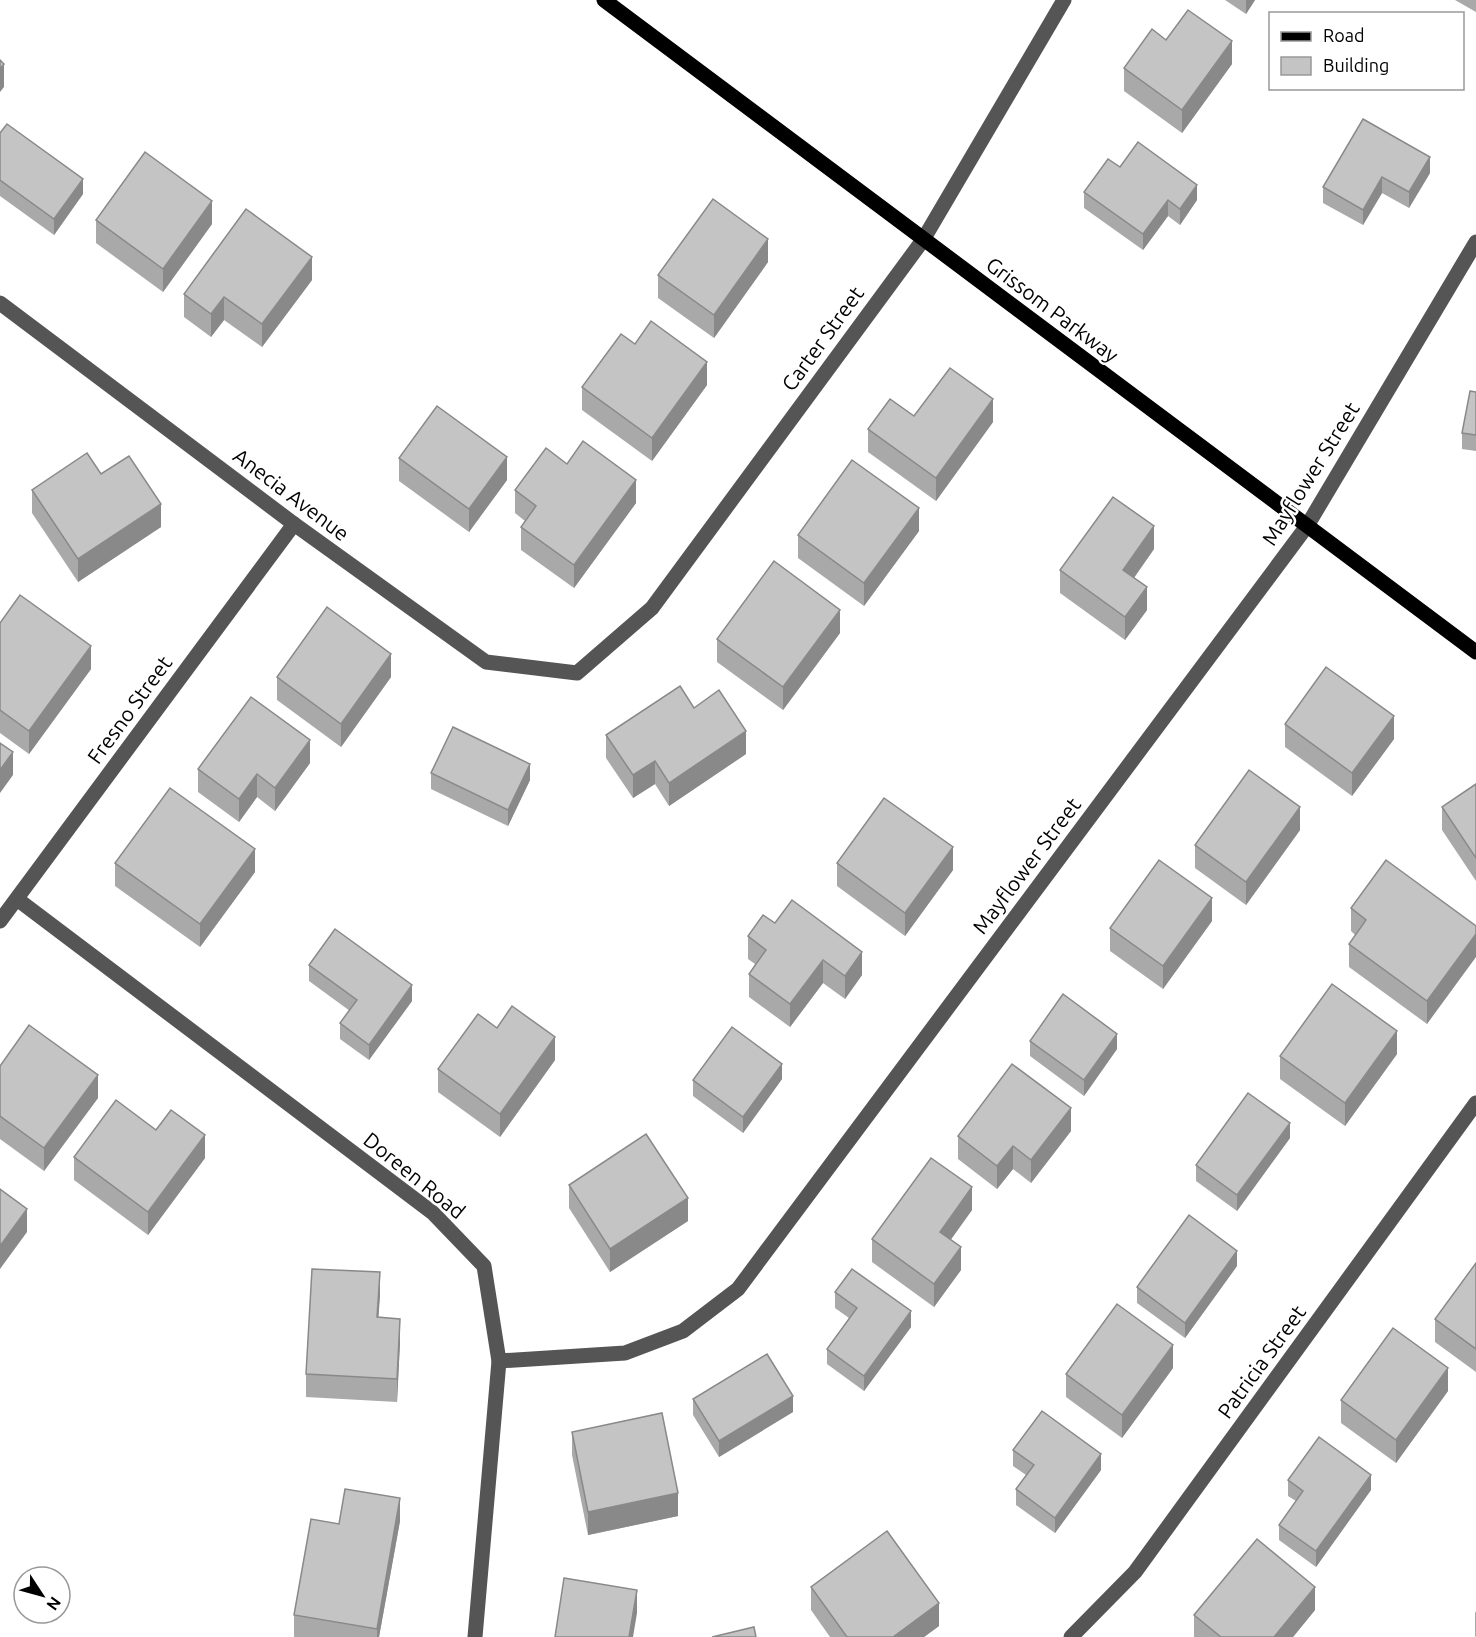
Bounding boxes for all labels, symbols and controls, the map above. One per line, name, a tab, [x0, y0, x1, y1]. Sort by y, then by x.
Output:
legend	[1269, 12, 1464, 90]
text: Road	[1323, 25, 1365, 45]
text: Building	[1323, 55, 1389, 75]
street label: Grissom Parkway	[982, 252, 1123, 367]
street label: Carter Street	[776, 282, 868, 395]
street label: Mayflower Street	[1256, 397, 1364, 549]
street label: Anecia Avenue	[229, 443, 354, 545]
street label: Fresno Street	[82, 651, 176, 768]
street label: Mayflower Street	[967, 793, 1085, 938]
street label: Doreen Road	[359, 1127, 470, 1223]
street label: Patricia Street	[1212, 1300, 1310, 1423]
north arrow	[12, 1565, 72, 1625]
text: N	[43, 1594, 65, 1614]

